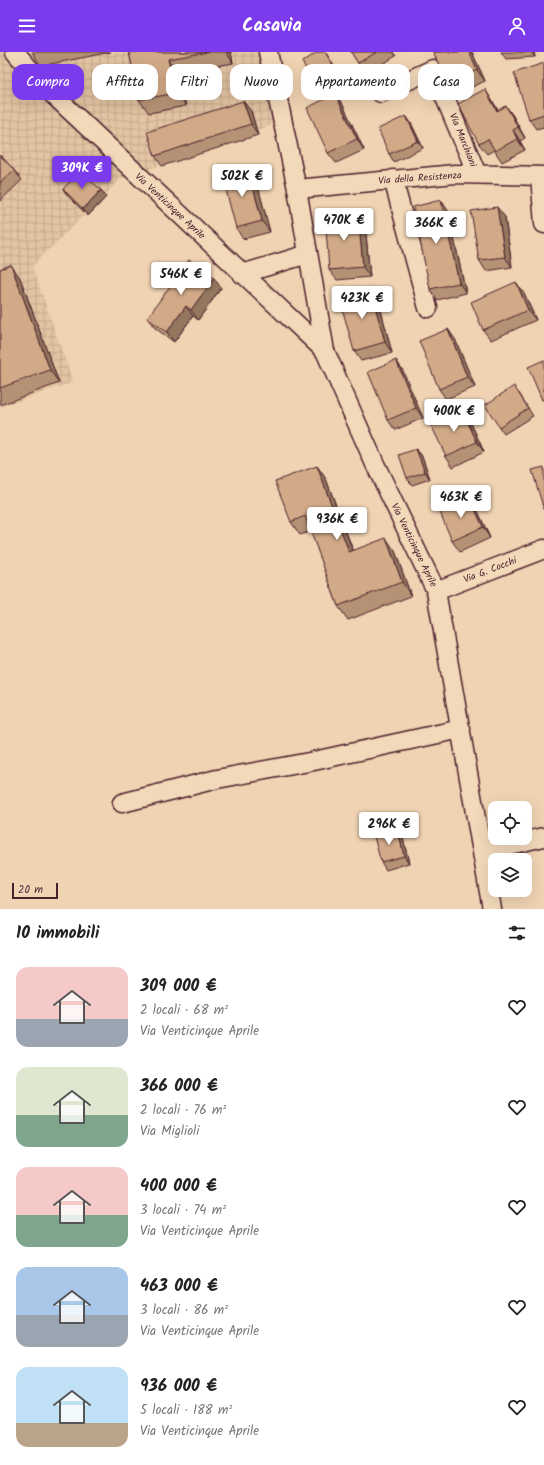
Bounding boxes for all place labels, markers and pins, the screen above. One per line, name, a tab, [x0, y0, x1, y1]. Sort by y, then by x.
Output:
pin: 309K €	[49, 156, 115, 190]
pin: 502K €	[209, 164, 275, 198]
pin: 470K €	[311, 208, 377, 242]
pin: 366K €	[403, 211, 469, 245]
pin: 546K €	[148, 262, 214, 296]
pin: 423K €	[329, 286, 395, 320]
pin: 400K €	[421, 399, 487, 433]
pin: 463K €	[428, 485, 494, 519]
pin: 936K €	[304, 507, 370, 541]
pin: 296K €	[356, 812, 422, 846]

